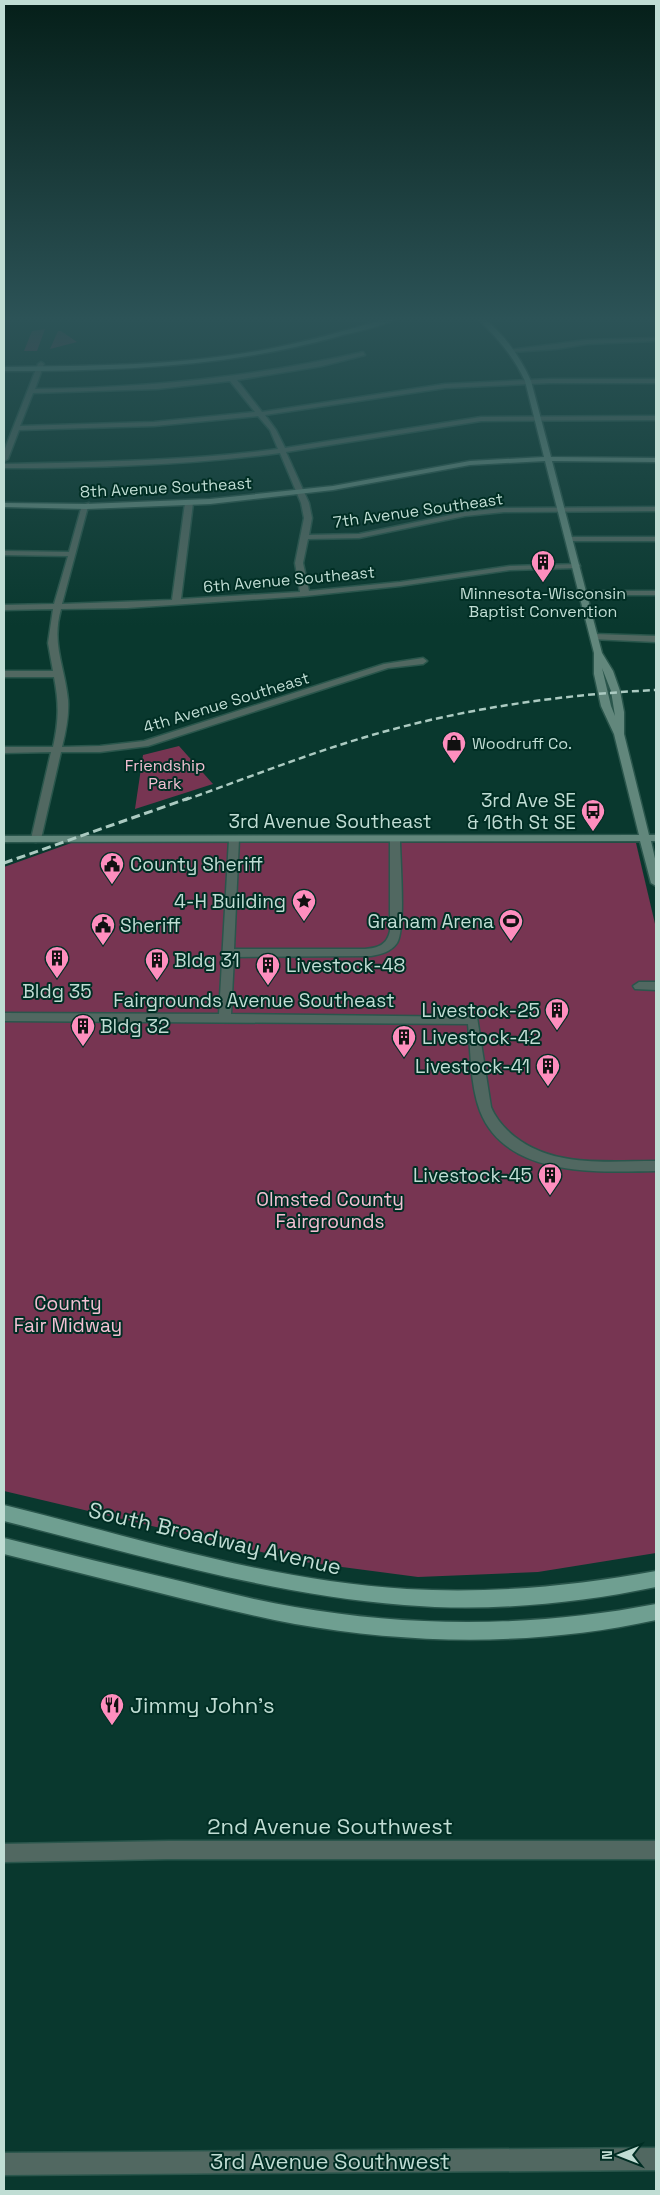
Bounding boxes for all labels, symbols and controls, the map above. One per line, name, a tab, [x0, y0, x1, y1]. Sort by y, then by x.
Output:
street label: 8th Avenue Southeast	[79, 472, 253, 502]
street label: 7th Avenue Southeast	[332, 488, 504, 533]
building icon: Minnesota-Wisconsin Baptist Convention	[530, 549, 556, 583]
street label: 6th Avenue Southeast	[202, 562, 376, 597]
place label: Minnesota-Wisconsin Baptist Convention	[460, 583, 626, 622]
street label: 4th Avenue Southeast	[141, 667, 312, 738]
shop icon: Woodruff Co.	[441, 730, 467, 764]
place label: Woodruff Co.	[472, 733, 572, 754]
park label: Friendship Park	[125, 755, 205, 794]
place label: 3rd Ave SE & 16th St SE	[467, 788, 576, 835]
bus stop icon: 3rd Ave SE & 16th St SE	[580, 798, 606, 832]
street label: 3rd Avenue Southeast	[228, 809, 432, 834]
public building icon: County Sheriff	[99, 851, 125, 885]
place label: County Sheriff	[130, 852, 263, 877]
place icon: 4-H Building	[291, 888, 317, 922]
place label: 4-H Building	[174, 889, 286, 914]
sports icon: Graham Arena	[498, 908, 524, 942]
place label: Graham Arena	[368, 909, 494, 934]
public building icon: Sheriff	[90, 912, 116, 946]
place label: Sheriff	[120, 913, 181, 938]
building icon: Bldg 35	[44, 945, 70, 979]
building icon: Bldg 31	[144, 947, 170, 981]
place label: Bldg 31	[174, 948, 240, 973]
building icon: Livestock-48	[255, 952, 281, 986]
place label: Livestock-48	[286, 953, 405, 978]
place label: Bldg 35	[22, 979, 92, 1004]
street label: Fairgrounds Avenue Southeast	[113, 988, 395, 1013]
building icon: Livestock-25	[544, 997, 570, 1031]
place label: Livestock-25	[421, 998, 540, 1023]
building icon: Bldg 32	[70, 1013, 96, 1047]
place label: Bldg 32	[100, 1014, 169, 1039]
building icon: Livestock-42	[391, 1024, 417, 1058]
place label: Livestock-42	[422, 1025, 541, 1050]
building icon: Livestock-41	[535, 1053, 561, 1087]
place label: Livestock-41	[415, 1054, 530, 1079]
building icon: Livestock-45	[537, 1162, 563, 1196]
place label: Livestock-45	[413, 1163, 532, 1188]
park label: Olmsted County Fairgrounds	[256, 1187, 404, 1234]
park label: County Fair Midway	[14, 1291, 122, 1338]
street label: South Broadway Avenue	[86, 1495, 344, 1581]
place label: Jimmy John's	[130, 1691, 275, 1719]
restaurant icon: Jimmy John's	[99, 1692, 125, 1726]
street label: 2nd Avenue Southwest	[207, 1812, 453, 1840]
north arrow	[595, 2130, 645, 2180]
street label: 3rd Avenue Southwest	[210, 2147, 450, 2175]
text: N	[598, 2150, 616, 2160]

